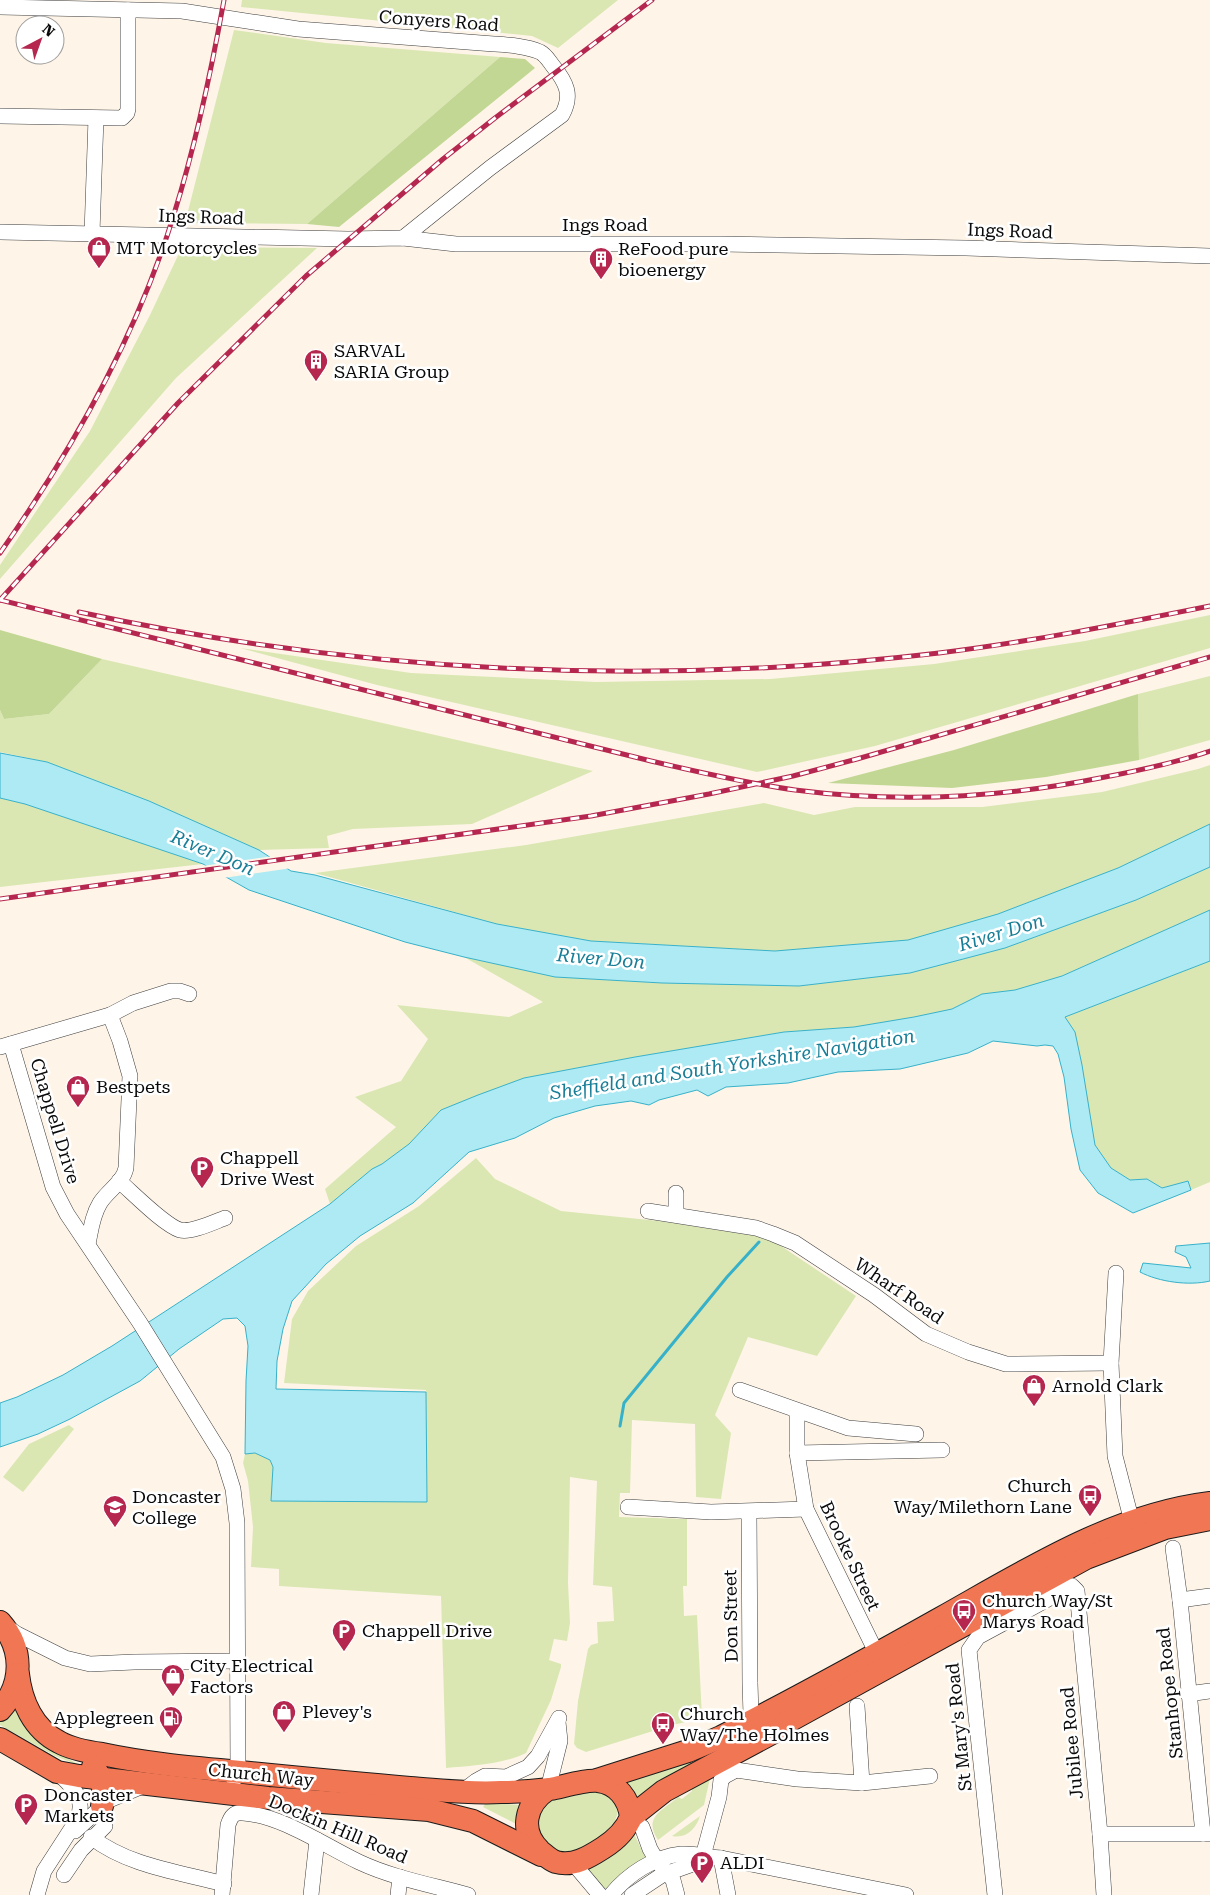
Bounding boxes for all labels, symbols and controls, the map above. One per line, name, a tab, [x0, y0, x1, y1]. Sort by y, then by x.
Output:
street label: Conyers Road	[378, 6, 500, 35]
north arrow	[15, 15, 65, 65]
text: N	[39, 21, 58, 40]
street label: Ings Road	[158, 205, 245, 229]
street label: Ings Road	[562, 214, 648, 235]
street label: Ings Road	[967, 219, 1054, 243]
shop icon: MT Motorcycles	[86, 235, 112, 269]
place label: MT Motorcycles	[116, 237, 257, 258]
place label: ReFood pure bioenergy	[618, 238, 729, 280]
building icon: ReFood pure bioenergy	[588, 246, 614, 280]
place label: SARVAL SARIA Group	[334, 340, 449, 382]
building icon: SARVAL SARIA Group	[303, 348, 329, 382]
water label: River Don	[167, 824, 258, 880]
water label: River Don	[955, 908, 1047, 957]
water label: River Don	[555, 943, 646, 974]
water label: Sheffield and South Yorkshire Navigation	[547, 1024, 917, 1105]
street label: Chappell Drive	[26, 1056, 85, 1186]
shop icon: Bestpets	[65, 1074, 91, 1108]
place label: Bestpets	[96, 1076, 170, 1097]
place label: Chappell Drive West	[220, 1147, 314, 1189]
parking icon: Chappell Drive West	[189, 1155, 215, 1189]
street label: Wharf Road	[851, 1253, 948, 1328]
shop icon: Arnold Clark	[1021, 1373, 1047, 1407]
place label: Arnold Clark	[1052, 1375, 1163, 1396]
place label: Church Way/Milethorn Lane	[894, 1475, 1072, 1517]
bus stop icon: Church Way/Milethorn Lane	[1077, 1483, 1103, 1517]
place label: Doncaster College	[132, 1486, 221, 1528]
school or university icon: Doncaster College	[102, 1494, 128, 1528]
street label: Brooke Street	[816, 1498, 885, 1614]
street label: Don Street	[719, 1569, 742, 1663]
place label: Church Way/St Marys Road	[982, 1590, 1113, 1632]
bus stop icon: Church Way/St Marys Road	[951, 1598, 977, 1632]
parking icon: Chappell Drive	[331, 1618, 357, 1652]
place label: Chappell Drive	[362, 1620, 492, 1641]
street label: Stanhope Road	[1152, 1626, 1187, 1760]
place label: City Electrical Factors	[190, 1655, 314, 1697]
street label: St Mary's Road	[941, 1661, 976, 1792]
shop icon: City Electrical Factors	[160, 1663, 186, 1697]
street label: Jubilee Road	[1056, 1686, 1087, 1800]
shop icon: Plevey's	[271, 1699, 297, 1733]
place label: Plevey's	[302, 1701, 372, 1722]
place label: Church Way/The Holmes	[680, 1703, 829, 1745]
fuel station icon: Applegreen	[158, 1705, 184, 1739]
place label: Applegreen	[54, 1707, 154, 1728]
bus stop icon: Church Way/The Holmes	[650, 1711, 676, 1745]
street label: Church Way	[207, 1758, 315, 1791]
place label: Doncaster Markets	[44, 1784, 133, 1826]
street label: Dockin Hill Road	[265, 1790, 411, 1868]
parking icon: Doncaster Markets	[13, 1792, 39, 1826]
parking icon: ALDI	[689, 1850, 715, 1884]
place label: ALDI	[720, 1852, 764, 1873]

